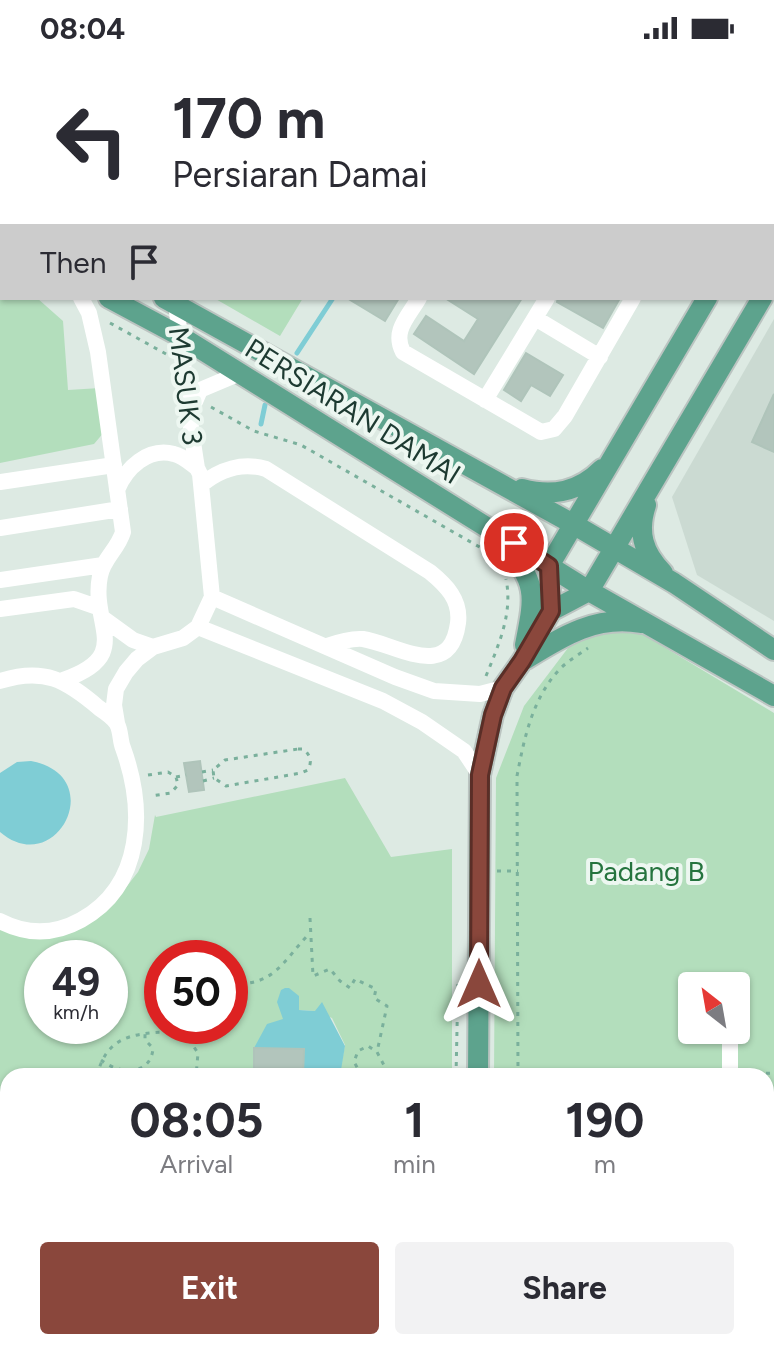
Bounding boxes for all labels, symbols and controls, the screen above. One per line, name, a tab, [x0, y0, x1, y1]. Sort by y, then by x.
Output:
text: 08:04	[40, 10, 125, 47]
text: 170 m	[172, 85, 325, 152]
icon: left	[40, 88, 144, 192]
text: Persiaran Damai	[172, 153, 428, 196]
icon: arrive	[122, 240, 166, 284]
text: Then	[40, 244, 106, 281]
street label: MASUK 3	[162, 325, 210, 447]
street label: PERSIARAN DAMAI	[239, 331, 467, 491]
pin	[480, 509, 548, 577]
icon: arrive	[492, 521, 536, 565]
park label: Padang B	[588, 854, 705, 888]
speed limit sign: 50	[144, 940, 248, 1044]
position arrow	[437, 942, 521, 1026]
text: 49	[52, 958, 100, 1006]
north arrow	[678, 972, 750, 1044]
map controls	[678, 972, 750, 1044]
text: km/h	[53, 1000, 99, 1024]
text: 08:05	[130, 1091, 263, 1149]
text: 1	[404, 1091, 424, 1149]
text: 190	[565, 1091, 644, 1149]
text: Arrival	[160, 1148, 233, 1180]
text: min	[393, 1148, 436, 1180]
text: m	[594, 1148, 616, 1180]
button: Exit	[40, 1242, 379, 1334]
button: Share	[395, 1242, 734, 1334]

